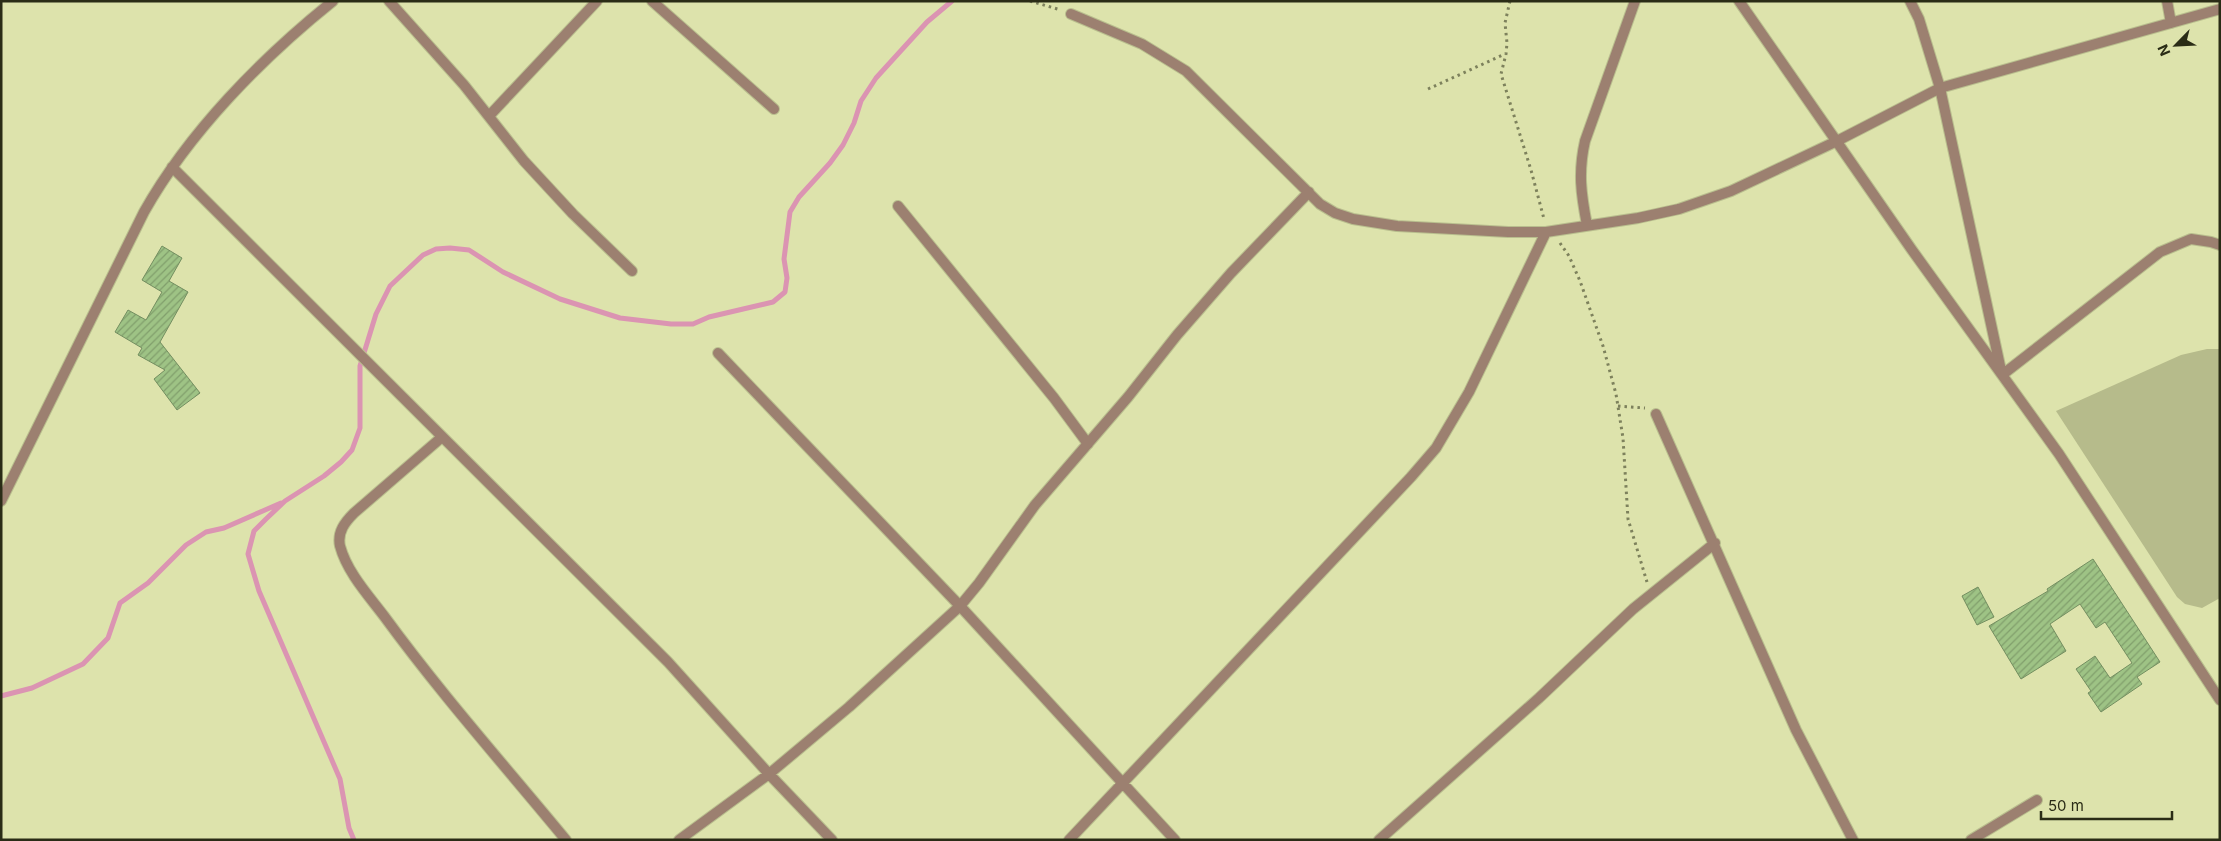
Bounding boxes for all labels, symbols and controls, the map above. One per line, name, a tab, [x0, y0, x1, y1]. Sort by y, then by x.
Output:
north arrow	[2151, 20, 2201, 70]
text: N	[2154, 42, 2174, 59]
scale bar	[2041, 788, 2172, 820]
text: 50 m	[2048, 796, 2084, 815]

